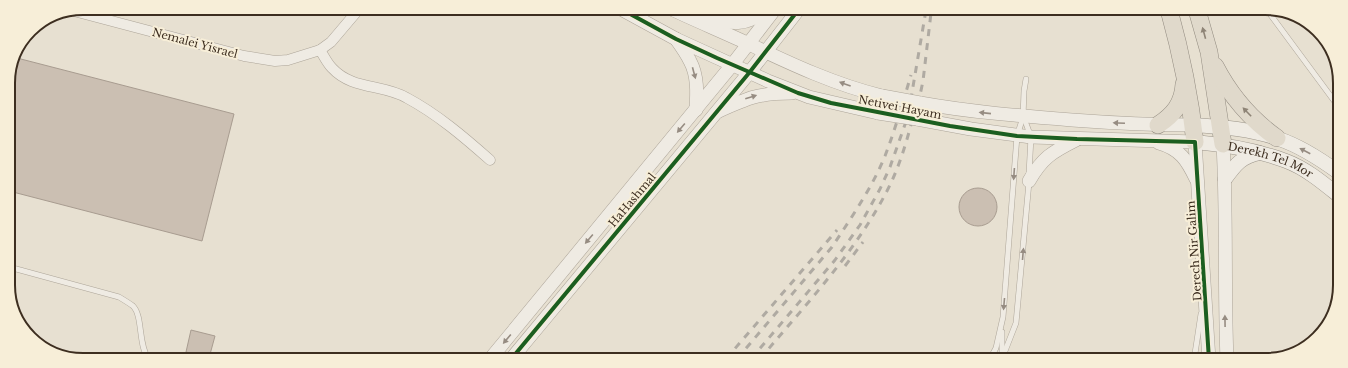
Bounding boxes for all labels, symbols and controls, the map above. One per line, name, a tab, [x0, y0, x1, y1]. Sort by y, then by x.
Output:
street label: Nemalei Yisrael	[151, 25, 240, 61]
one-way arrow	[1200, 27, 1206, 40]
one-way arrow	[691, 67, 697, 79]
one-way arrow	[838, 81, 850, 87]
street label: Netivei Hayam	[857, 92, 943, 122]
one-way arrow	[745, 94, 757, 100]
one-way arrow	[1243, 107, 1252, 117]
one-way arrow	[979, 109, 991, 116]
one-way arrow	[1113, 119, 1125, 126]
one-way arrow	[677, 123, 686, 133]
street label: Derekh Tel Mor	[1227, 139, 1316, 181]
one-way arrow	[1299, 148, 1311, 154]
one-way arrow	[1011, 168, 1018, 180]
street label: HaHashmal	[605, 170, 659, 230]
street label: Derech Nir Galim	[1183, 200, 1204, 302]
one-way arrow	[585, 234, 594, 245]
one-way arrow	[1019, 248, 1026, 260]
one-way arrow	[1001, 298, 1008, 310]
one-way arrow	[1222, 314, 1228, 327]
one-way arrow	[502, 334, 511, 345]

